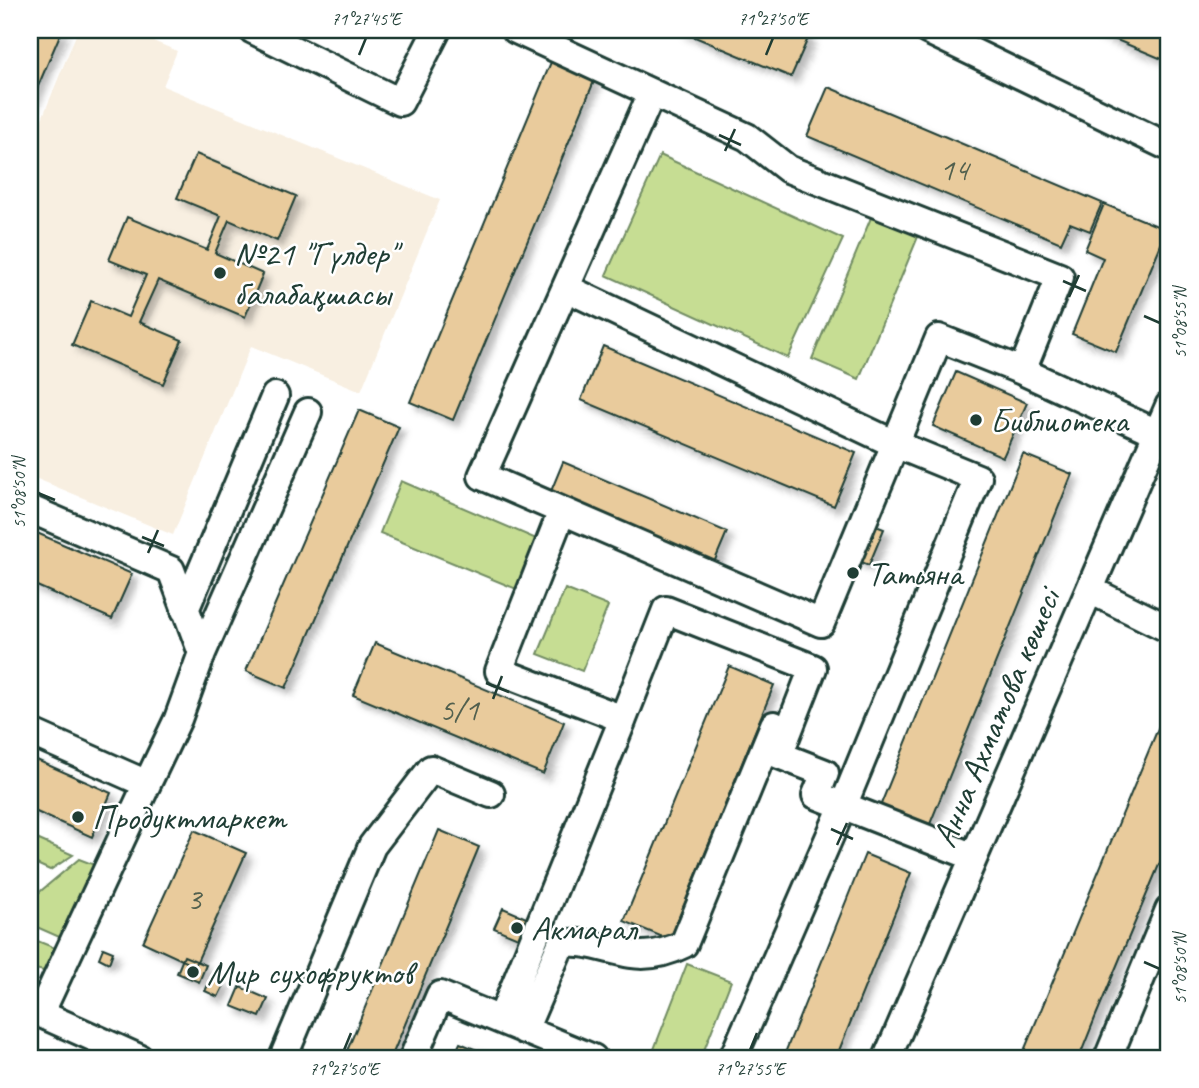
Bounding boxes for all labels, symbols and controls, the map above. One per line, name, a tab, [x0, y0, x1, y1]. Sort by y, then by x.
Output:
text: 71°27'45"E	[331, 8, 403, 30]
text: 71°27'50"E	[738, 8, 810, 30]
house number: 14	[940, 149, 972, 190]
place label: №21 "Гүлдер" балабақшасы	[234, 231, 403, 316]
marker: №21 "Гүлдер" балабақшасы	[212, 265, 228, 281]
text: 51°08'55"N	[1169, 284, 1191, 358]
place label: Библиотека	[990, 398, 1130, 443]
marker: Библиотека	[968, 412, 984, 428]
text: 51°08'50"N	[8, 454, 30, 528]
place label: Татьяна	[867, 551, 965, 596]
marker: Татьяна	[845, 565, 861, 581]
street label: Анна Ахматова көшесі	[921, 578, 1072, 854]
house number: 5/1	[439, 689, 480, 730]
place label: Продуктмаркет	[92, 795, 289, 840]
marker: Продуктмаркет	[70, 809, 86, 825]
house number: 3	[187, 878, 204, 919]
place label: Акмарал	[531, 906, 639, 951]
marker: Акмарал	[509, 920, 525, 936]
text: 51°08'50"N	[1169, 930, 1191, 1004]
place label: Мир сухофруктов	[207, 950, 418, 995]
marker: Мир сухофруктов	[185, 964, 201, 980]
text: 71°27'50"E	[309, 1058, 381, 1080]
text: 71°27'55"E	[715, 1058, 787, 1080]

